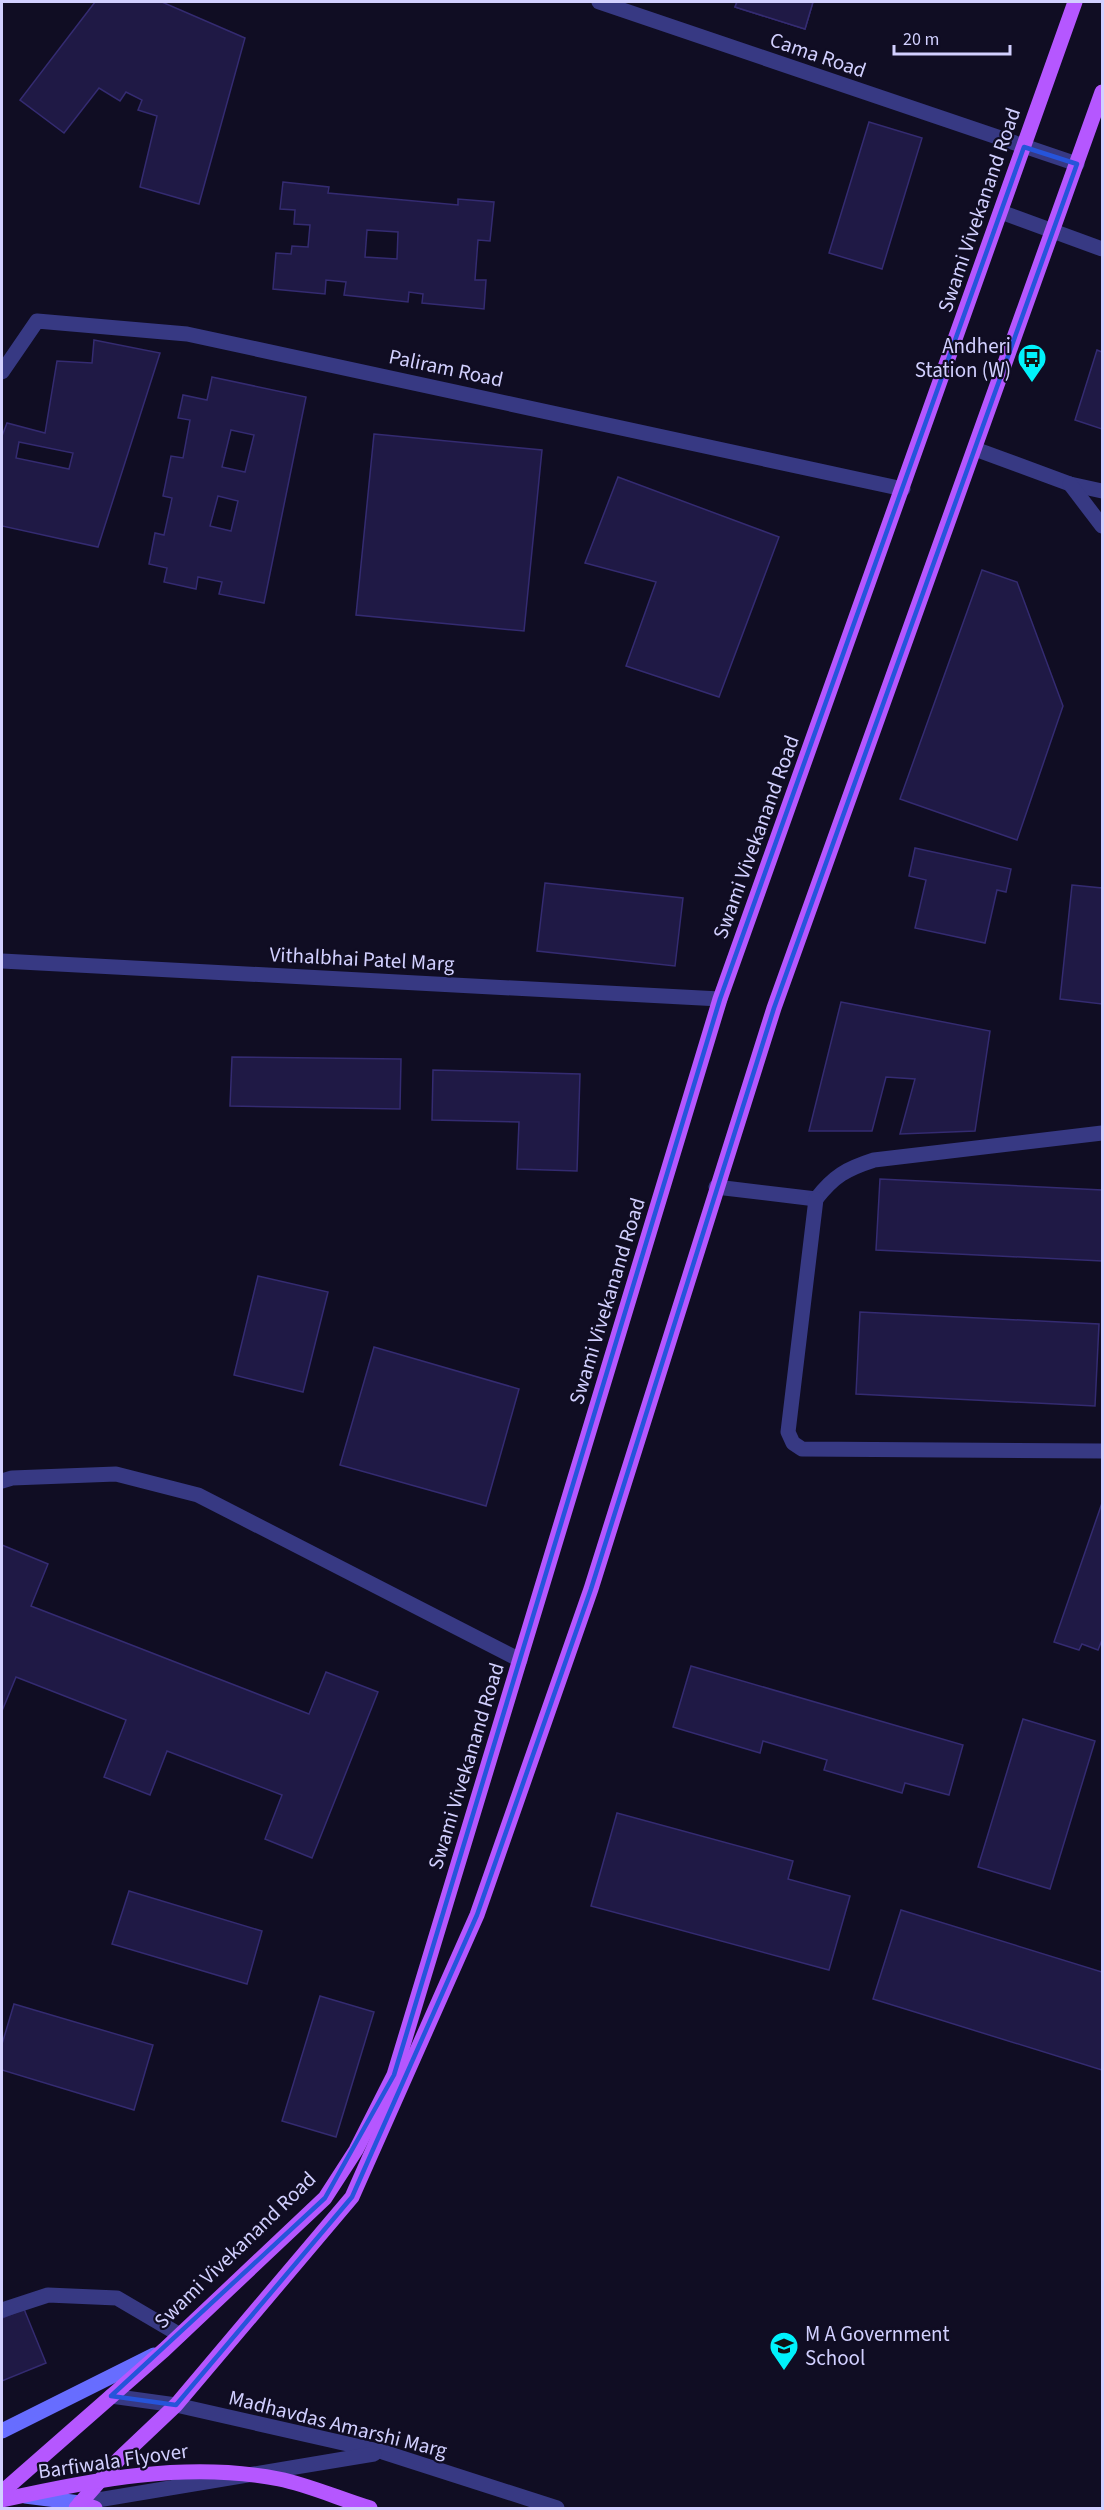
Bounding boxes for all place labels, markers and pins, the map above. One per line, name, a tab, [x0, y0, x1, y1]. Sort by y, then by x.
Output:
place label: Andheri Station (W)	[915, 331, 1011, 385]
bus stop icon: Andheri Station (W)	[1016, 342, 1048, 384]
place label: M A Government School	[805, 2319, 950, 2373]
school or university icon: M A Government School	[768, 2330, 800, 2372]

